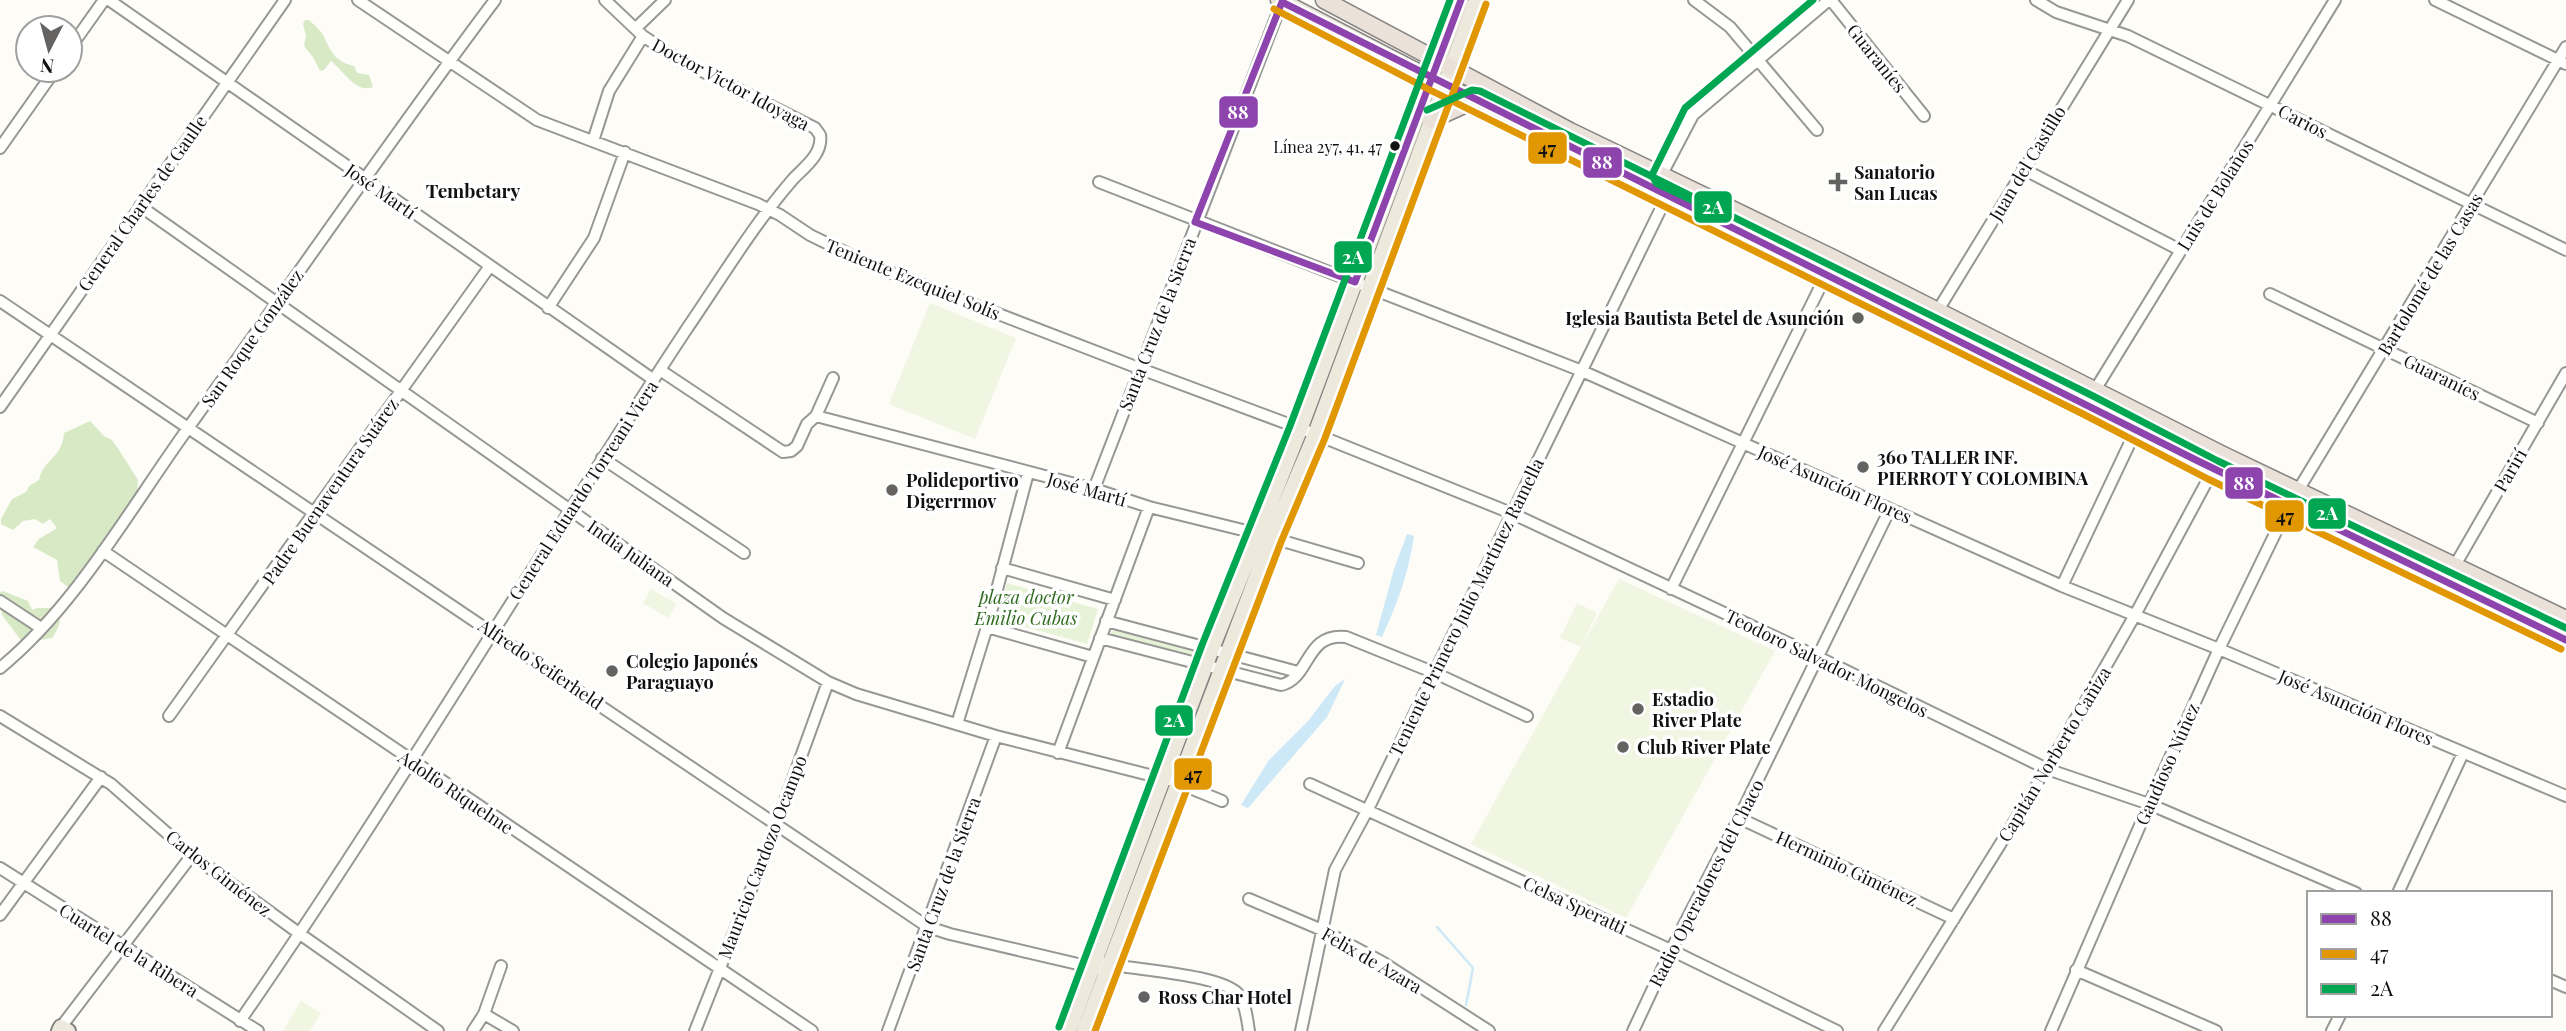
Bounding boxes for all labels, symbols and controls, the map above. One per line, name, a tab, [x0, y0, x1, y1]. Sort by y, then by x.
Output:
north arrow	[14, 14, 84, 84]
street label: Guaraníes	[1842, 18, 1912, 98]
street label: Doctor Victor Idoyaga	[648, 32, 814, 136]
text: N	[39, 53, 55, 81]
line badge: 88	[1218, 95, 1259, 129]
text: 88	[1227, 98, 1249, 124]
street label: Carios	[2274, 98, 2332, 144]
street label: Juan del Castillo	[1983, 101, 2071, 226]
street label: General Charles de Gaulle	[72, 110, 212, 296]
line badge: 47	[1527, 131, 1568, 165]
text: 47	[1538, 134, 1557, 160]
street label: Luis de Bolaños	[2171, 135, 2259, 255]
place label: Línea 2y7, 41, 47	[1273, 136, 1382, 157]
marker: Línea 2y7, 41, 47	[1388, 139, 1402, 153]
line badge: 88	[1582, 146, 1623, 179]
text: 88	[1591, 148, 1613, 174]
street label: José Martí	[340, 157, 421, 224]
place label: Sanatorio San Lucas	[1854, 160, 1938, 205]
marker: Sanatorio San Lucas	[1828, 172, 1848, 192]
district label: Tembetary	[426, 177, 520, 203]
street label: Bartolomé de las Casas	[2372, 188, 2488, 360]
line badge: 2A	[1693, 190, 1733, 224]
text: 2A	[1702, 193, 1725, 219]
street label: Teniente Ezequiel Solís	[822, 233, 1004, 325]
street label: Santa Cruz de la Sierra	[1113, 234, 1201, 414]
line badge: 2A	[1333, 240, 1373, 274]
text: 2A	[1342, 243, 1365, 269]
street label: San Roque González	[195, 264, 309, 412]
place label: Iglesia Bautista Betel de Asunción	[1565, 306, 1844, 330]
marker: Iglesia Bautista Betel de Asunción	[1850, 310, 1866, 326]
street label: Guaraníes	[2400, 348, 2484, 406]
street label: General Eduardo Torreani Viera	[503, 376, 663, 604]
street label: Padre Buenaventura Suárez	[256, 393, 404, 589]
street label: José Asunción Flores	[1753, 439, 1916, 529]
street label: Parirí	[2488, 444, 2532, 496]
place label: 360 TALLER INF. PIERROT Y COLOMBINA	[1877, 445, 2089, 490]
street label: Teniente Primero Julio Martínez Ramella	[1383, 454, 1549, 760]
marker: 360 TALLER INF. PIERROT Y COLOMBINA	[1855, 459, 1871, 475]
street label: José Martí	[1044, 466, 1129, 512]
line badge: 88	[2224, 466, 2264, 500]
place label: Polideportivo Digerrmov	[906, 468, 1019, 513]
text: 88	[2233, 469, 2255, 495]
marker: Polideportivo Digerrmov	[884, 482, 900, 498]
line badge: 2A	[2307, 497, 2347, 530]
line badge: 47	[2264, 499, 2305, 533]
text: 2A	[2316, 499, 2339, 525]
text: 47	[2276, 502, 2295, 528]
street label: India Juliana	[583, 514, 679, 592]
park label: plaza doctor Emilio Cubas	[974, 585, 1077, 630]
street label: Teodoro Salvador Mongelos	[1722, 603, 1932, 723]
street label: Alfredo Seiferheld	[473, 613, 609, 715]
place label: Colegio Japonés Paraguayo	[626, 649, 758, 694]
street label: Capitán Norberto Cañiza	[1992, 662, 2116, 846]
marker: Colegio Japonés Paraguayo	[604, 663, 620, 679]
street label: José Asunción Flores	[2274, 663, 2437, 750]
place label: Estadio River Plate	[1652, 687, 1742, 732]
street label: Gaudioso Núñez	[2129, 699, 2205, 829]
marker: Estadio River Plate	[1630, 701, 1646, 717]
line badge: 2A	[1154, 704, 1194, 737]
text: 2A	[1163, 706, 1186, 732]
place label: Club River Plate	[1637, 735, 1771, 759]
marker: Club River Plate	[1615, 739, 1631, 755]
street label: Adolfo Riquelme	[393, 744, 518, 839]
street label: Mauricio Cardozo Ocampo	[712, 752, 812, 962]
line badge: 47	[1173, 757, 1213, 791]
text: 47	[1184, 760, 1203, 786]
street label: Radio Operadores del Chaco	[1643, 775, 1769, 991]
street label: Santa Cruz de la Sierra	[900, 793, 986, 975]
street label: Carlos Giménez	[161, 824, 277, 922]
street label: Herminio Giménez	[1772, 825, 1922, 911]
street label: Celsa Speratti	[1519, 871, 1631, 939]
legend	[2307, 891, 2552, 1017]
street label: Cuartel de la Ribera	[55, 897, 203, 1003]
text: 88	[2370, 903, 2392, 931]
street label: Felix de Azara	[1317, 922, 1427, 998]
text: 47	[2370, 938, 2389, 966]
text: 2A	[2370, 973, 2394, 1001]
place label: Ross Char Hotel	[1158, 985, 1292, 1009]
marker: Ross Char Hotel	[1136, 989, 1152, 1005]

